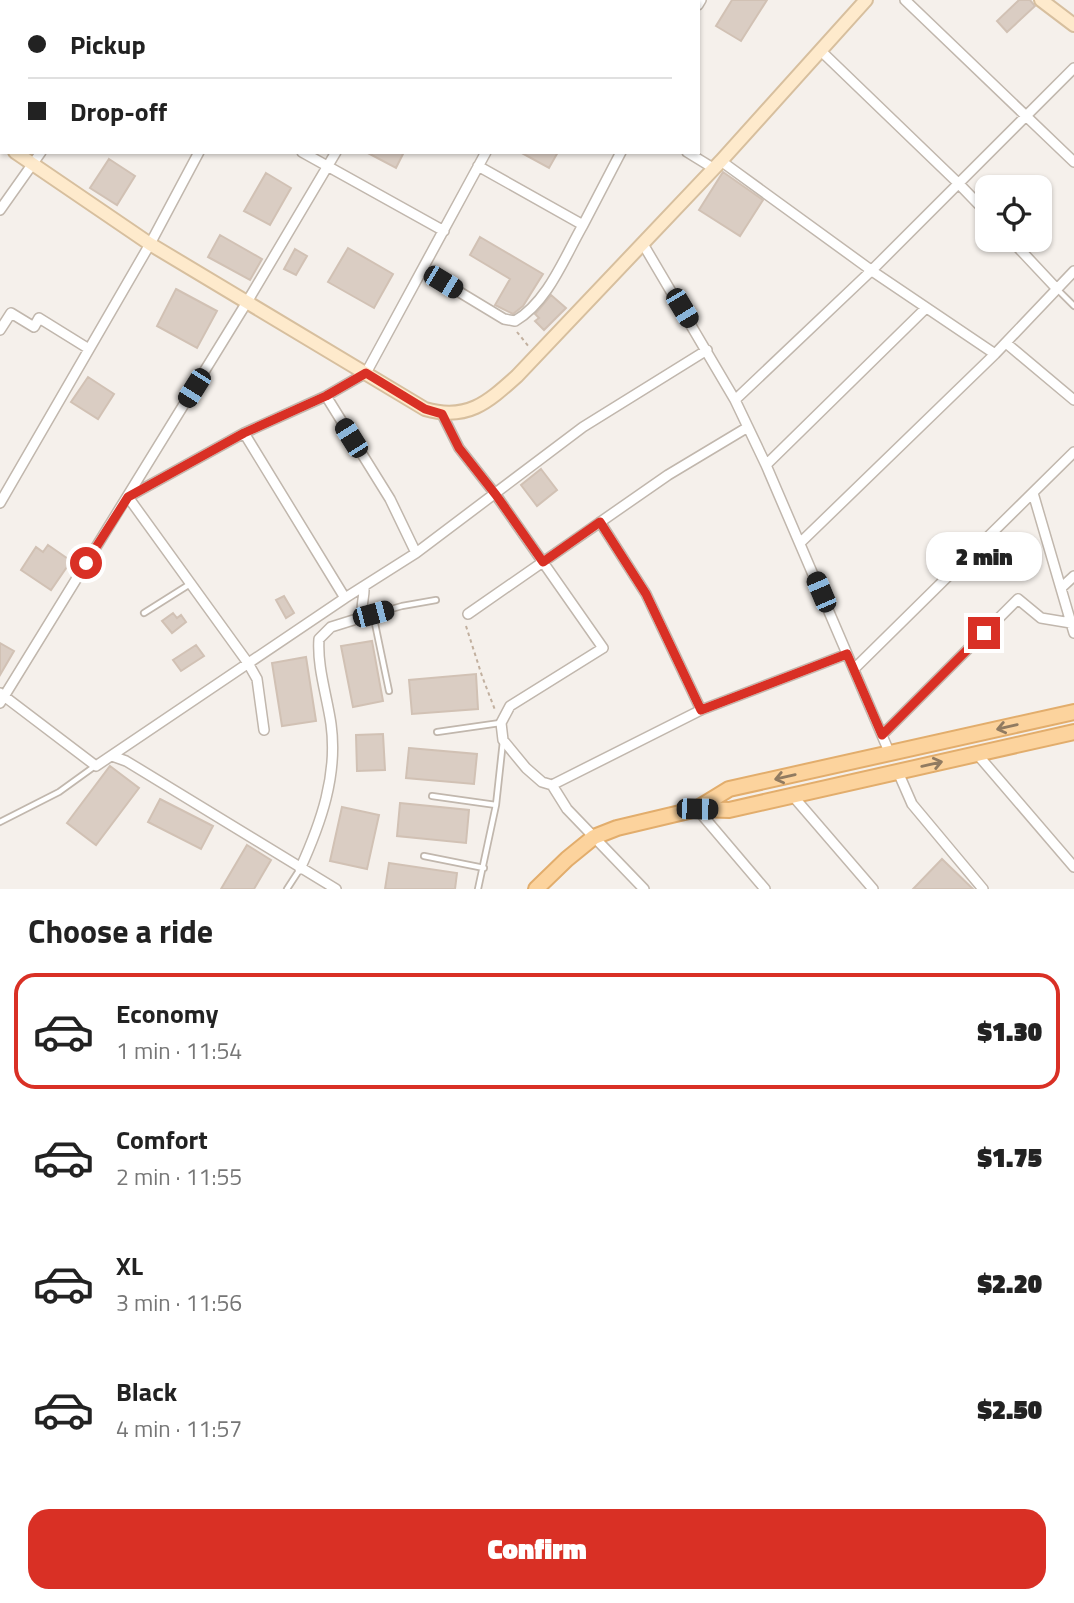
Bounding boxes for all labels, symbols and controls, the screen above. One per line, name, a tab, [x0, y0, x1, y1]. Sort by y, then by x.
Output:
text: Pickup	[70, 25, 146, 64]
text: Drop-off	[70, 92, 167, 131]
map controls	[975, 175, 1052, 252]
button: locate	[975, 175, 1052, 252]
car	[420, 262, 467, 302]
car	[663, 285, 702, 331]
car	[174, 365, 215, 411]
car	[331, 415, 372, 461]
callout: 2 min	[926, 532, 1042, 580]
text: 2 min	[955, 539, 1013, 574]
route start	[70, 547, 102, 579]
car	[804, 569, 839, 615]
car	[350, 598, 397, 630]
route end	[968, 617, 1000, 649]
one-way arrow	[996, 721, 1019, 735]
one-way arrow	[920, 757, 943, 770]
one-way arrow	[774, 771, 797, 784]
car	[676, 798, 719, 820]
text: Choose a ride	[28, 907, 213, 955]
text: Economy	[116, 994, 218, 1033]
icon: car	[32, 1000, 95, 1063]
text: $1.30	[977, 1012, 1042, 1051]
text: 1 min · 11:54	[116, 1033, 242, 1068]
text: Comfort	[116, 1120, 208, 1159]
icon: car	[32, 1126, 95, 1189]
text: $1.75	[977, 1138, 1042, 1177]
text: 2 min · 11:55	[116, 1159, 242, 1194]
text: XL	[116, 1246, 143, 1285]
icon: car	[32, 1252, 95, 1315]
text: $2.20	[977, 1264, 1042, 1303]
text: 3 min · 11:56	[116, 1285, 242, 1320]
text: Black	[116, 1372, 177, 1411]
icon: car	[32, 1378, 95, 1441]
text: $2.50	[977, 1390, 1042, 1429]
text: 4 min · 11:57	[116, 1411, 242, 1446]
button: Confirm	[28, 1509, 1046, 1589]

